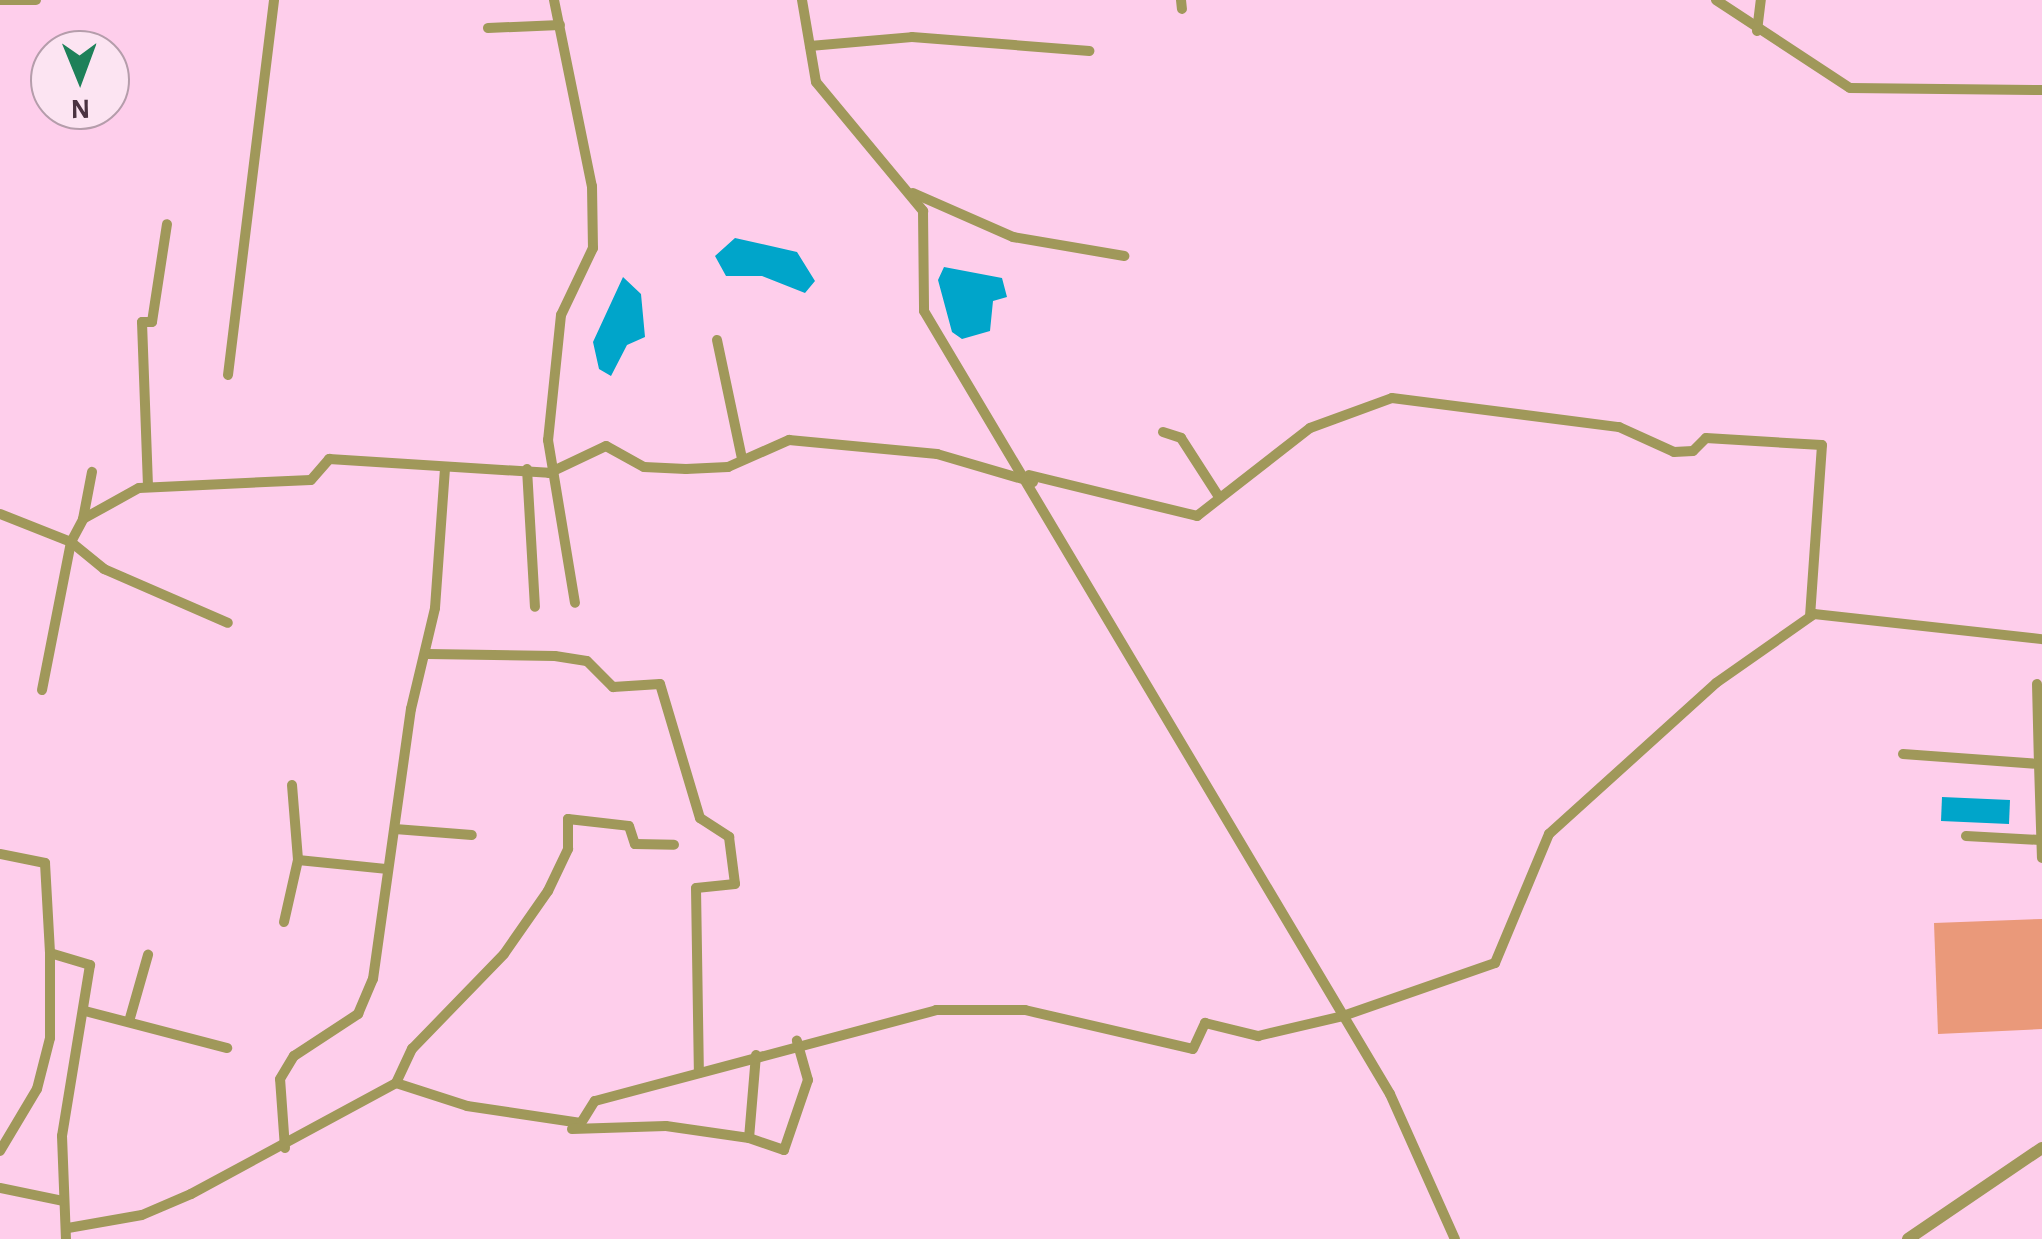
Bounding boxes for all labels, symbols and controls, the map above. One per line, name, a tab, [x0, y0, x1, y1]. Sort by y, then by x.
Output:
north arrow	[30, 30, 130, 130]
text: N	[71, 94, 90, 122]

